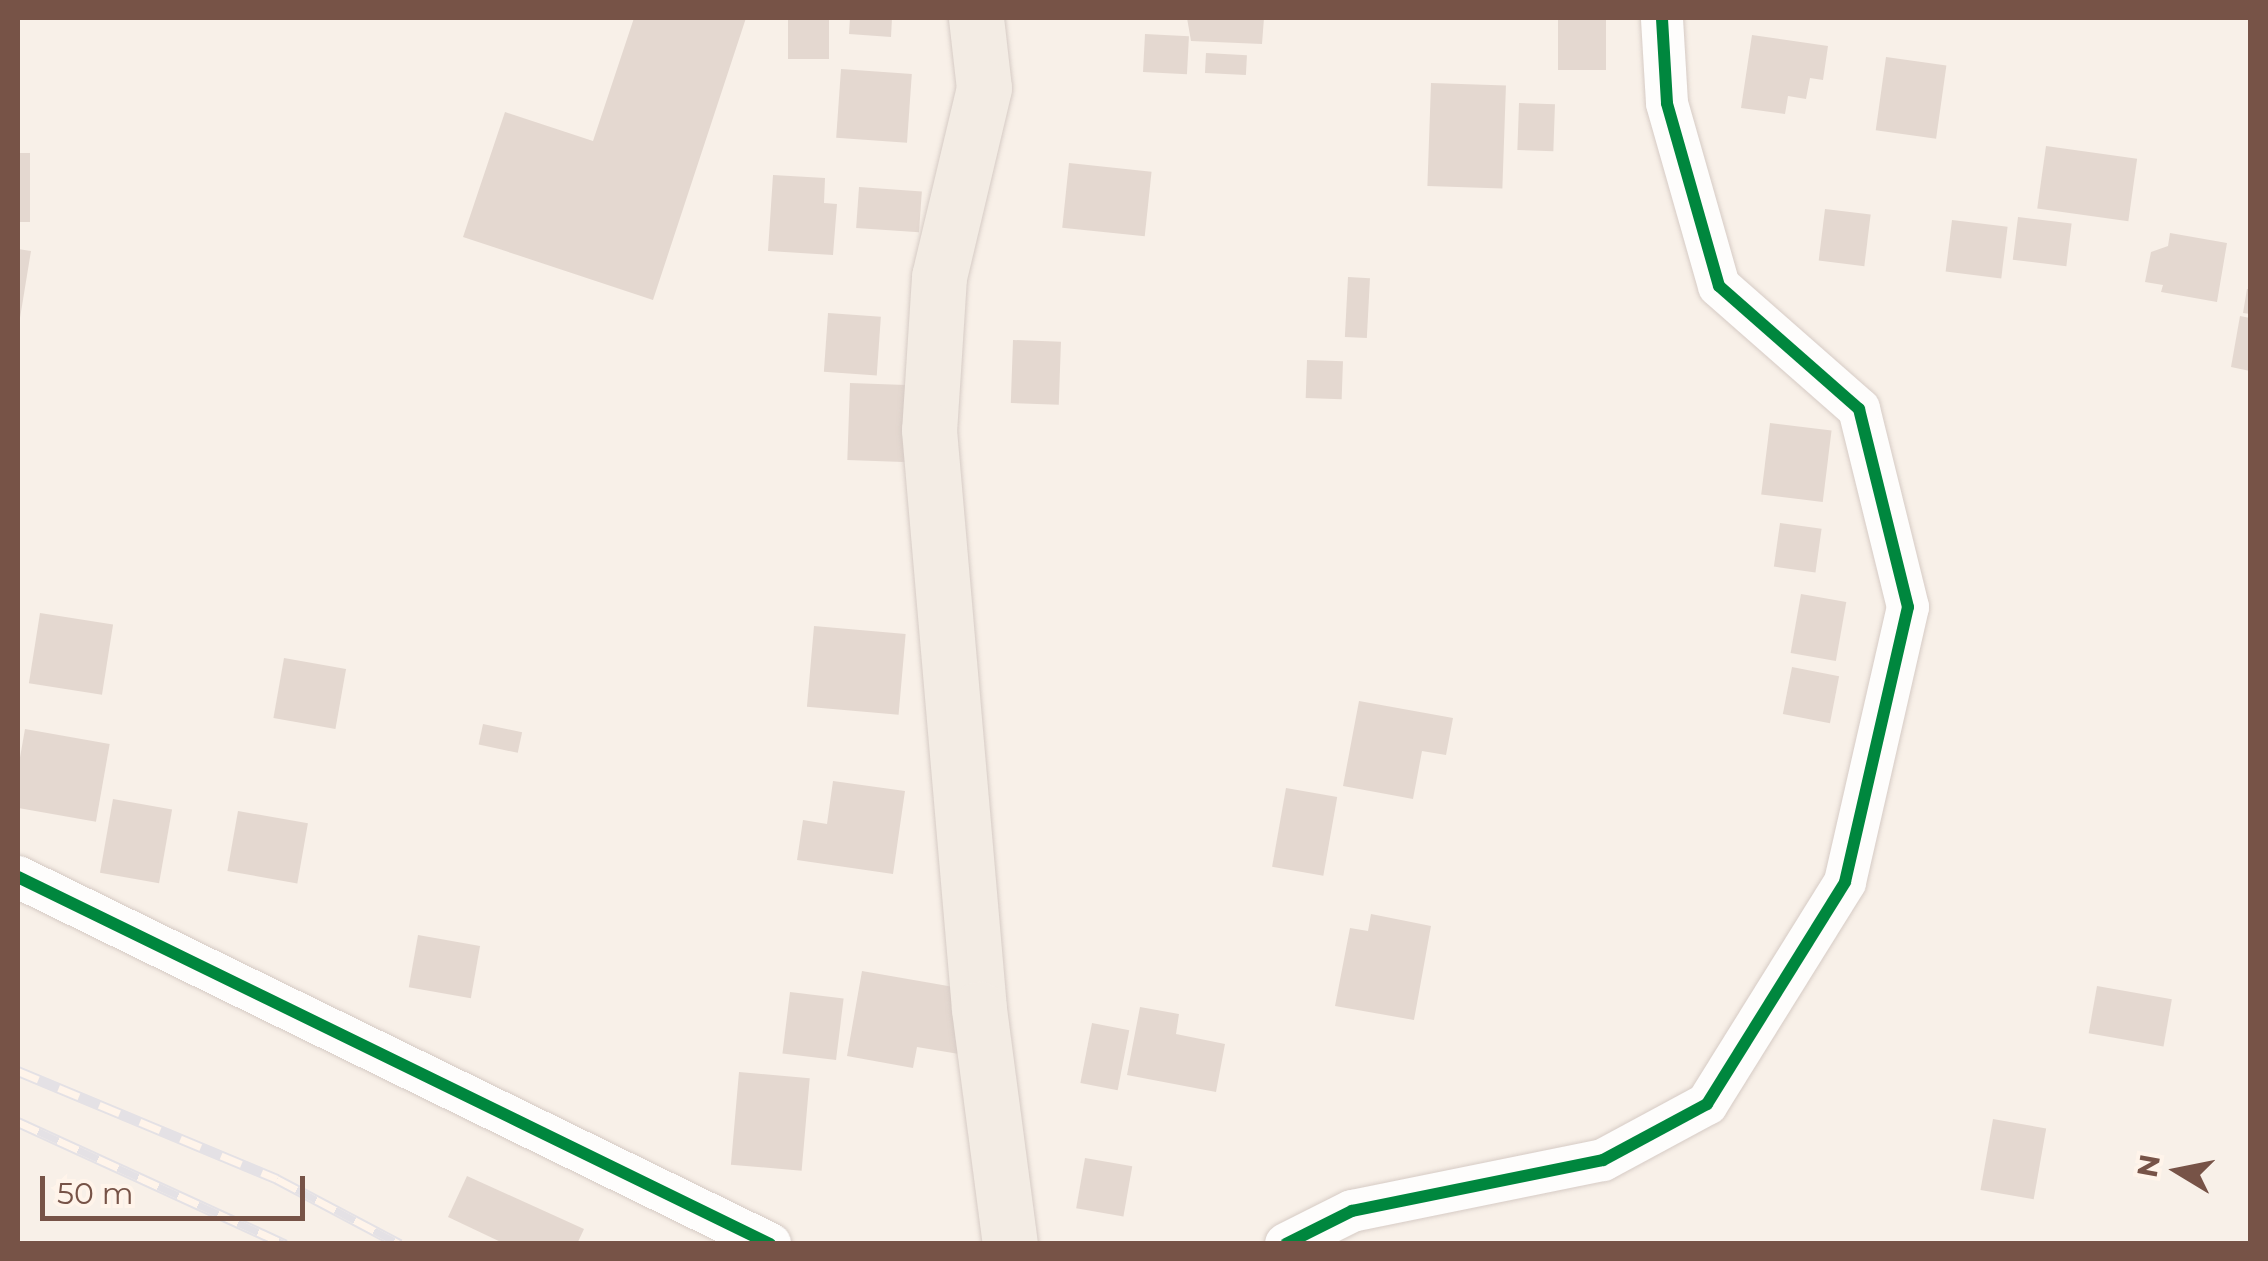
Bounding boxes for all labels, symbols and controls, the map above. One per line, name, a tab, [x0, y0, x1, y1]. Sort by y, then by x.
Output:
north arrow	[2128, 1121, 2228, 1221]
text: N	[2130, 1152, 2167, 1180]
scale bar	[45, 1156, 310, 1218]
text: 50 m	[57, 1175, 134, 1212]

